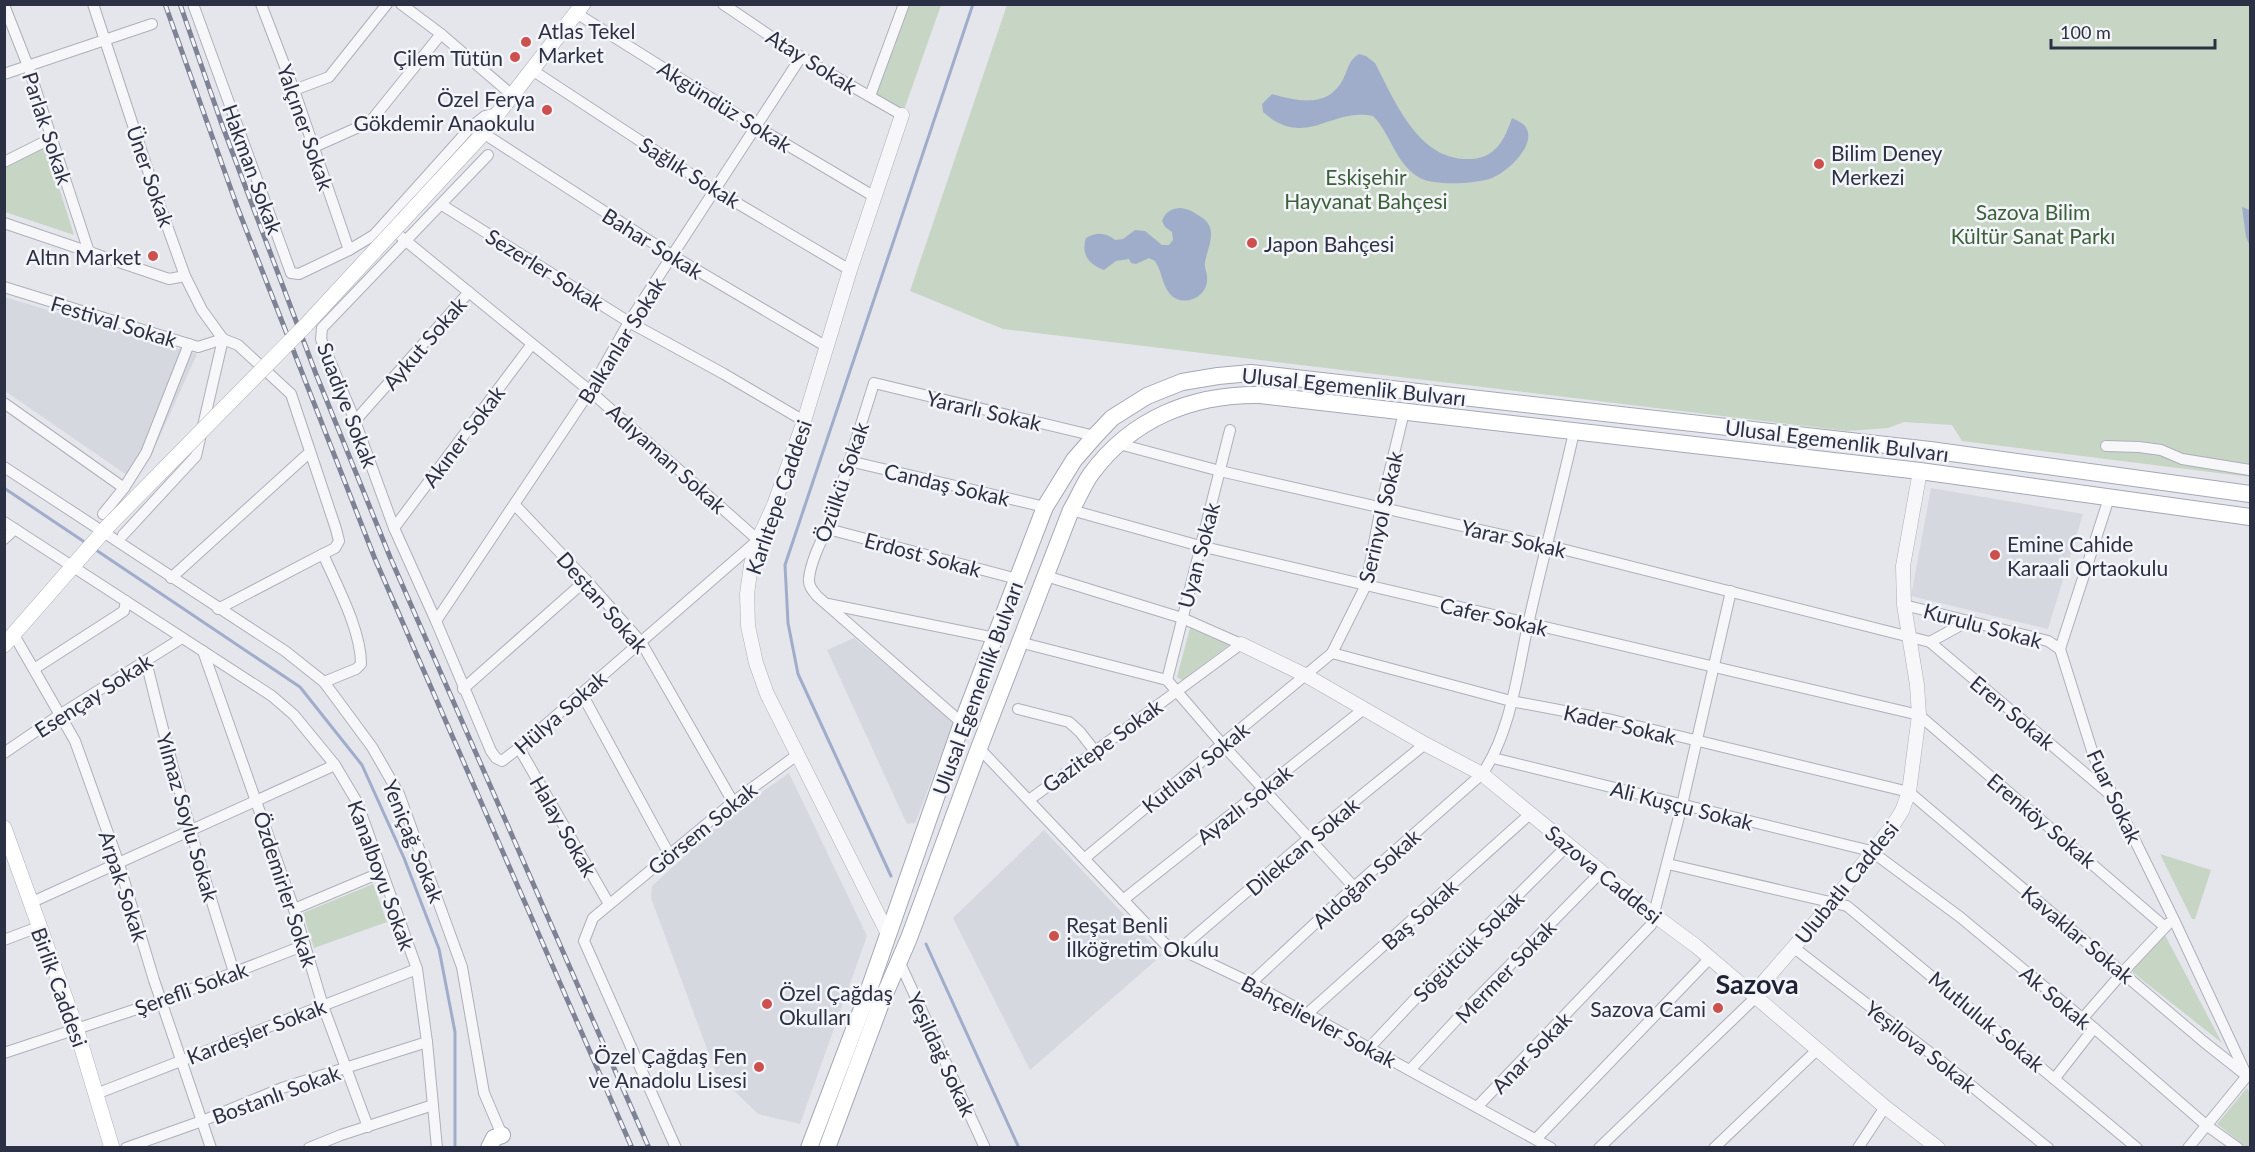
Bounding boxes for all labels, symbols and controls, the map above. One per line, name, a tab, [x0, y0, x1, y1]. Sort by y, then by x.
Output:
scale bar	[2051, 12, 2214, 50]
place label: Atlas Tekel Market	[538, 18, 635, 67]
text: 100 m	[2060, 21, 2111, 43]
street label: Atay Sokak	[762, 23, 862, 99]
marker: Atlas Tekel Market	[519, 35, 533, 49]
place label: Çilem Tütün	[393, 45, 503, 70]
marker: Çilem Tütün	[508, 50, 522, 64]
street label: Akgündüz Sokak	[654, 55, 797, 157]
street label: Yalçıner Sokak	[273, 61, 339, 194]
street label: Parlak Sokak	[18, 69, 78, 188]
place label: Özel Ferya Gökdemir Anaokulu	[353, 86, 535, 135]
street label: Hakman Sokak	[218, 101, 288, 238]
marker: Özel Ferya Gökdemir Anaokulu	[540, 103, 554, 117]
street label: Üner Sokak	[122, 122, 180, 230]
street label: Sağlık Sokak	[635, 131, 745, 213]
place label: Bilim Deney Merkezi	[1831, 140, 1942, 189]
marker: Bilim Deney Merkezi	[1812, 157, 1826, 171]
park label: Eskişehir Hayvanat Bahçesi	[1284, 164, 1448, 213]
park label: Sazova Bilim Kültür Sanat Parkı	[1951, 199, 2115, 248]
street label: Bahar Sokak	[598, 202, 708, 284]
street label: Sezerler Sokak	[482, 223, 609, 315]
place label: Japon Bahçesi	[1264, 231, 1394, 256]
marker: Japon Bahçesi	[1245, 236, 1259, 250]
place label: Altın Market	[26, 244, 141, 269]
marker: Altın Market	[146, 249, 160, 263]
street label: Balkanlar Sokak	[572, 272, 670, 408]
street label: Festival Sokak	[48, 290, 180, 352]
street label: Aykut Sokak	[377, 291, 471, 394]
street label: Suadiye Sokak	[313, 339, 383, 471]
street label: Ulusal Egemenlik Bulvarı	[1241, 362, 1467, 410]
street label: Akıner Sokak	[417, 380, 509, 492]
street label: Yararlı Sokak	[924, 385, 1044, 435]
street label: Adıyaman Sokak	[602, 398, 732, 518]
street label: Ulusal Egemenlik Bulvarı	[1724, 414, 1950, 466]
street label: Karlıtepe Caddesi	[740, 416, 816, 578]
street label: Özülkü Sokak	[809, 418, 873, 545]
street label: Serinyol Sokak	[1353, 448, 1407, 585]
street label: Candaş Sokak	[882, 457, 1012, 511]
street label: Uyan Sokak	[1172, 499, 1224, 611]
street label: Yarar Sokak	[1459, 514, 1569, 562]
street label: Erdost Sokak	[862, 526, 984, 582]
place label: Emine Cahide Karaali Ortaokulu	[2007, 531, 2168, 580]
street label: Destan Sokak	[552, 546, 654, 658]
marker: Emine Cahide Karaali Ortaokulu	[1988, 548, 2002, 562]
street label: Ulusal Egemenlik Bulvarı	[927, 578, 1027, 798]
street label: Cafer Sokak	[1438, 591, 1551, 641]
street label: Kurulu Sokak	[1921, 597, 2045, 653]
street label: Esençay Sokak	[30, 648, 157, 742]
street label: Hülya Sokak	[509, 665, 611, 759]
street label: Eren Sokak	[1966, 670, 2060, 755]
street label: Gazitepe Sokak	[1037, 693, 1167, 797]
street label: Kader Sokak	[1561, 699, 1679, 749]
street label: Kutluay Sokak	[1137, 716, 1254, 818]
street label: Yılmaz Soylu Sokak	[152, 730, 224, 905]
street label: Fuar Sokak	[2082, 745, 2148, 847]
street label: Ayazlı Sokak	[1191, 759, 1297, 849]
street label: Erenköy Sokak	[1983, 767, 2102, 873]
street label: Halay Sokak	[525, 771, 603, 881]
street label: Ali Kuşçu Sokak	[1608, 775, 1756, 835]
street label: Yeniçağ Sokak	[378, 776, 450, 906]
street label: Görsem Sokak	[643, 776, 762, 879]
street label: Dilekcan Sokak	[1241, 791, 1364, 900]
street label: Kanalboyu Sokak	[343, 797, 421, 954]
street label: Özdemirler Sokak	[249, 808, 323, 970]
street label: Ulubatlı Caddesi	[1789, 816, 1903, 948]
street label: Sazova Caddesi	[1541, 820, 1667, 928]
street label: Aldoğan Sokak	[1307, 823, 1425, 933]
street label: Arpak Sokak	[94, 827, 154, 945]
street label: Baş Sokak	[1376, 873, 1462, 955]
street label: Kavaklar Sokak	[2017, 880, 2139, 988]
street label: Sögütcük Sokak	[1408, 885, 1529, 1006]
place label: Reşat Benli İlköğretim Okulu	[1066, 912, 1219, 961]
street label: Mermer Sokak	[1450, 914, 1561, 1028]
street label: Birlik Caddesi	[27, 924, 93, 1050]
marker: Reşat Benli İlköğretim Okulu	[1047, 929, 1061, 943]
street label: Şerefli Sokak	[131, 956, 251, 1020]
street label: Ak Sokak	[2015, 960, 2097, 1034]
street label: Mutluluk Sokak	[1924, 965, 2050, 1077]
district label: Sazova	[1715, 967, 1799, 1000]
street label: Bahçelievler Sokak	[1237, 970, 1401, 1073]
place label: Özel Çağdaş Okulları	[779, 980, 893, 1029]
street label: Yeşildağ Sokak	[902, 988, 982, 1121]
street label: Kardeşler Sokak	[183, 993, 329, 1069]
street label: Yeşilova Sokak	[1860, 995, 1982, 1097]
place label: Sazova Cami	[1590, 996, 1706, 1021]
marker: Özel Çağdaş Okulları	[760, 997, 774, 1011]
marker: Sazova Cami	[1711, 1001, 1725, 1015]
street label: Anar Sokak	[1486, 1006, 1576, 1098]
place label: Özel Çağdaş Fen ve Anadolu Lisesi	[589, 1043, 747, 1092]
street label: Bostanlı Sokak	[209, 1059, 344, 1129]
marker: Özel Çağdaş Fen ve Anadolu Lisesi	[752, 1060, 766, 1074]

